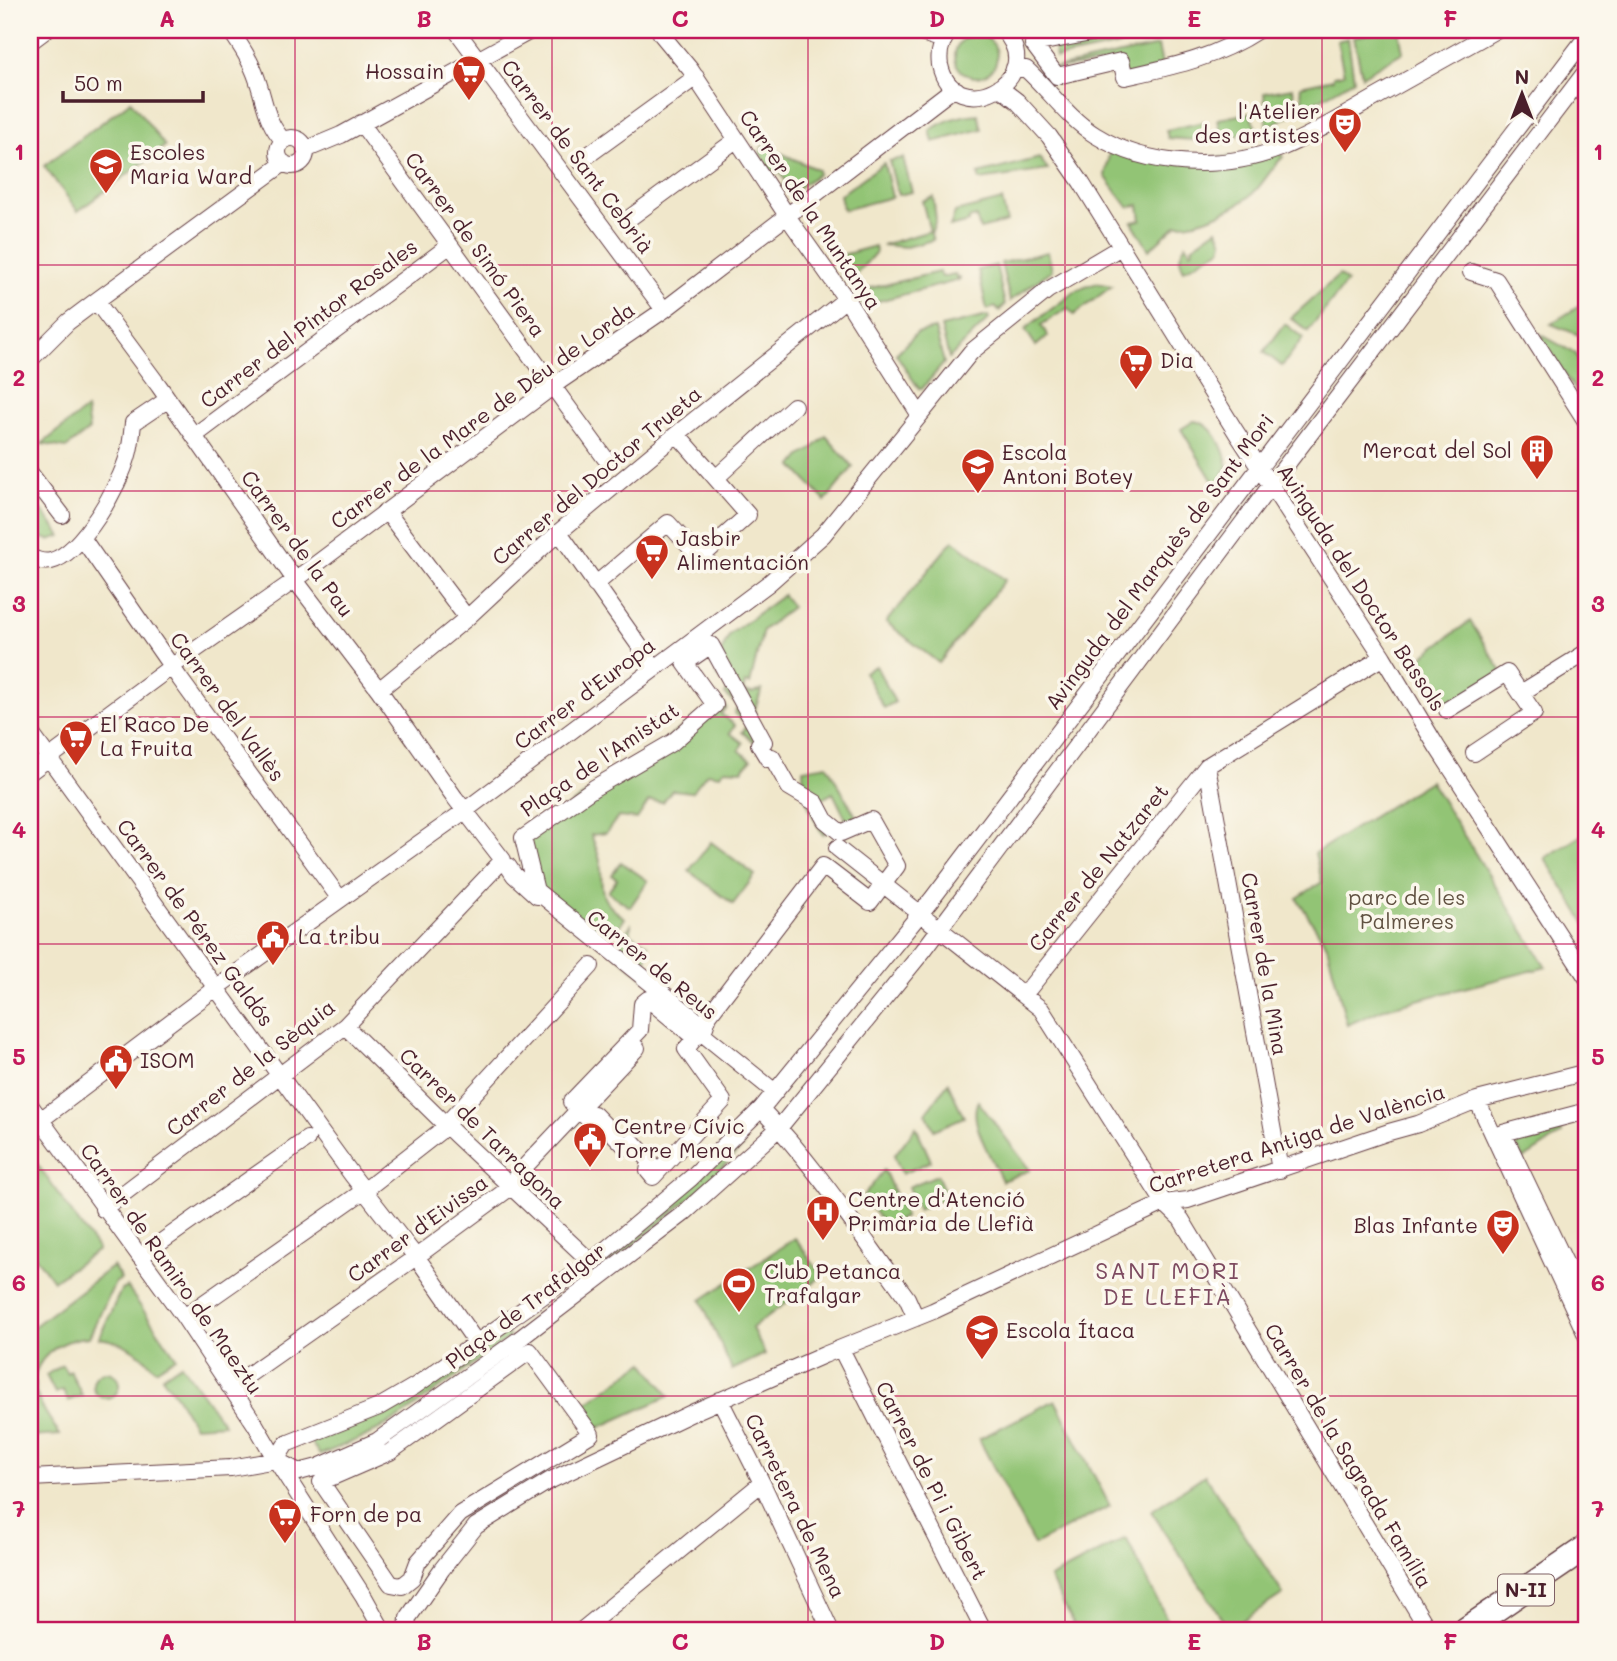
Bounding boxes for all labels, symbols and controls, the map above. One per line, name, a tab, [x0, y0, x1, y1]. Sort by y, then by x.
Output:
text: A	[159, 3, 175, 33]
text: B	[416, 3, 432, 33]
text: C	[671, 3, 689, 33]
text: D	[929, 3, 945, 33]
text: E	[1187, 3, 1201, 33]
text: F	[1443, 3, 1457, 33]
supermarket icon: Hossain	[450, 53, 488, 102]
street label: Carrer de Sant Cebrià	[496, 54, 660, 259]
place label: Hossain	[365, 57, 444, 84]
scale bar	[63, 60, 203, 104]
north arrow	[1488, 60, 1558, 130]
text: N	[1515, 64, 1529, 89]
text: 50 m	[74, 69, 123, 96]
place label: l'Atelier des artistes	[1195, 97, 1320, 148]
street label: Carrer de la Muntanya	[734, 104, 888, 314]
theatre icon: l'Atelier des artistes	[1326, 105, 1364, 154]
text: 1	[14, 136, 24, 166]
text: 1	[1593, 136, 1603, 166]
place label: Escoles Maria Ward	[130, 138, 252, 189]
school or university icon: Escoles Maria Ward	[87, 146, 125, 195]
street label: Carrer de Simó Piera	[400, 146, 553, 342]
street label: Carrer del Pintor Rosales	[194, 232, 422, 413]
street label: Carrer de la Mare de Déu de Lorda	[325, 295, 640, 534]
supermarket icon: Dia	[1117, 342, 1155, 391]
place label: Dia	[1160, 346, 1194, 373]
text: 2	[13, 362, 25, 392]
text: 2	[1592, 362, 1604, 392]
street label: Carrer del Doctor Trueta	[486, 379, 706, 570]
street label: Avinguda del Marquès de Sant Mori	[1038, 408, 1279, 715]
building icon: Mercat del Sol	[1518, 432, 1556, 481]
place label: Mercat del Sol	[1362, 436, 1512, 463]
place label: Escola Antoni Botey	[1002, 438, 1133, 489]
school or university icon: Escola Antoni Botey	[959, 446, 997, 495]
street label: Avinguda del Doctor Bassols	[1272, 458, 1452, 716]
street label: Carrer de la Pau	[236, 464, 361, 622]
place label: Jasbir Alimentación	[676, 524, 809, 575]
supermarket icon: Jasbir Alimentación	[633, 532, 671, 581]
text: 3	[12, 588, 26, 618]
text: 3	[1591, 588, 1605, 618]
street label: Carrer del Vallès	[165, 626, 292, 786]
street label: Carrer d'Europa	[508, 631, 660, 755]
street label: Plaça de l'Amistat	[515, 696, 684, 822]
place label: El Raco De La Fruita	[100, 710, 210, 761]
supermarket icon: El Raco De La Fruita	[57, 718, 95, 767]
street label: Carrer de Natzaret	[1022, 778, 1174, 956]
street label: Carrer de Pérez Galdós	[112, 813, 281, 1031]
text: 4	[12, 814, 26, 844]
text: 4	[1591, 814, 1605, 844]
street label: Carrer de la Mina	[1236, 870, 1295, 1057]
park label: parc de les Palmeres	[1348, 883, 1466, 934]
street label: Carrer de Reus	[582, 903, 724, 1025]
public building icon: La tribu	[254, 918, 292, 967]
place label: La tribu	[298, 922, 380, 949]
street label: Carrer de la Sèquia	[160, 993, 340, 1141]
text: 5	[12, 1041, 26, 1071]
text: 5	[1591, 1041, 1605, 1071]
public building icon: ISOM	[97, 1042, 135, 1091]
street label: Carrer de Tarragona	[394, 1042, 572, 1214]
place label: ISOM	[140, 1046, 194, 1073]
street label: Carretera Antiga de València	[1145, 1077, 1448, 1198]
place label: Centre Cívic Torre Mena	[614, 1112, 745, 1163]
public building icon: Centre Cívic Torre Mena	[571, 1120, 609, 1169]
street label: Carrer de Ramiro de Maeztu	[75, 1137, 269, 1399]
street label: Carrer d'Eivissa	[342, 1168, 493, 1288]
place label: Centre d'Atenció Primària de Llefià	[848, 1185, 1034, 1236]
hospital icon: Centre d'Atenció Primària de Llefià	[804, 1193, 842, 1242]
theatre icon: Blas Infante	[1484, 1207, 1522, 1256]
place label: Blas Infante	[1354, 1211, 1478, 1238]
street label: Plaça de Trafalgar	[439, 1236, 611, 1374]
district label: SANT MORI DE LLEFIÀ	[1095, 1255, 1241, 1311]
place label: Club Petanca Trafalgar	[764, 1257, 901, 1308]
sports icon: Club Petanca Trafalgar	[720, 1265, 758, 1314]
text: 6	[12, 1267, 26, 1297]
text: 6	[1591, 1267, 1605, 1297]
school or university icon: Escola Ítaca	[963, 1312, 1001, 1361]
place label: Escola Ítaca	[1006, 1316, 1135, 1343]
street label: Carrer de la Sagrada Família	[1259, 1318, 1439, 1593]
street label: Carrer de Pi i Gibert	[870, 1376, 994, 1584]
street label: Carretera de Mena	[740, 1409, 853, 1602]
text: 7	[13, 1493, 26, 1523]
text: 7	[1592, 1493, 1605, 1523]
supermarket icon: Forn de pa	[266, 1496, 304, 1545]
place label: Forn de pa	[310, 1500, 422, 1527]
road number: N-II	[1498, 1574, 1554, 1606]
text: A	[159, 1626, 175, 1656]
text: B	[416, 1626, 432, 1656]
text: C	[671, 1626, 689, 1656]
text: D	[929, 1626, 945, 1656]
text: E	[1187, 1626, 1201, 1656]
text: F	[1443, 1626, 1457, 1656]

